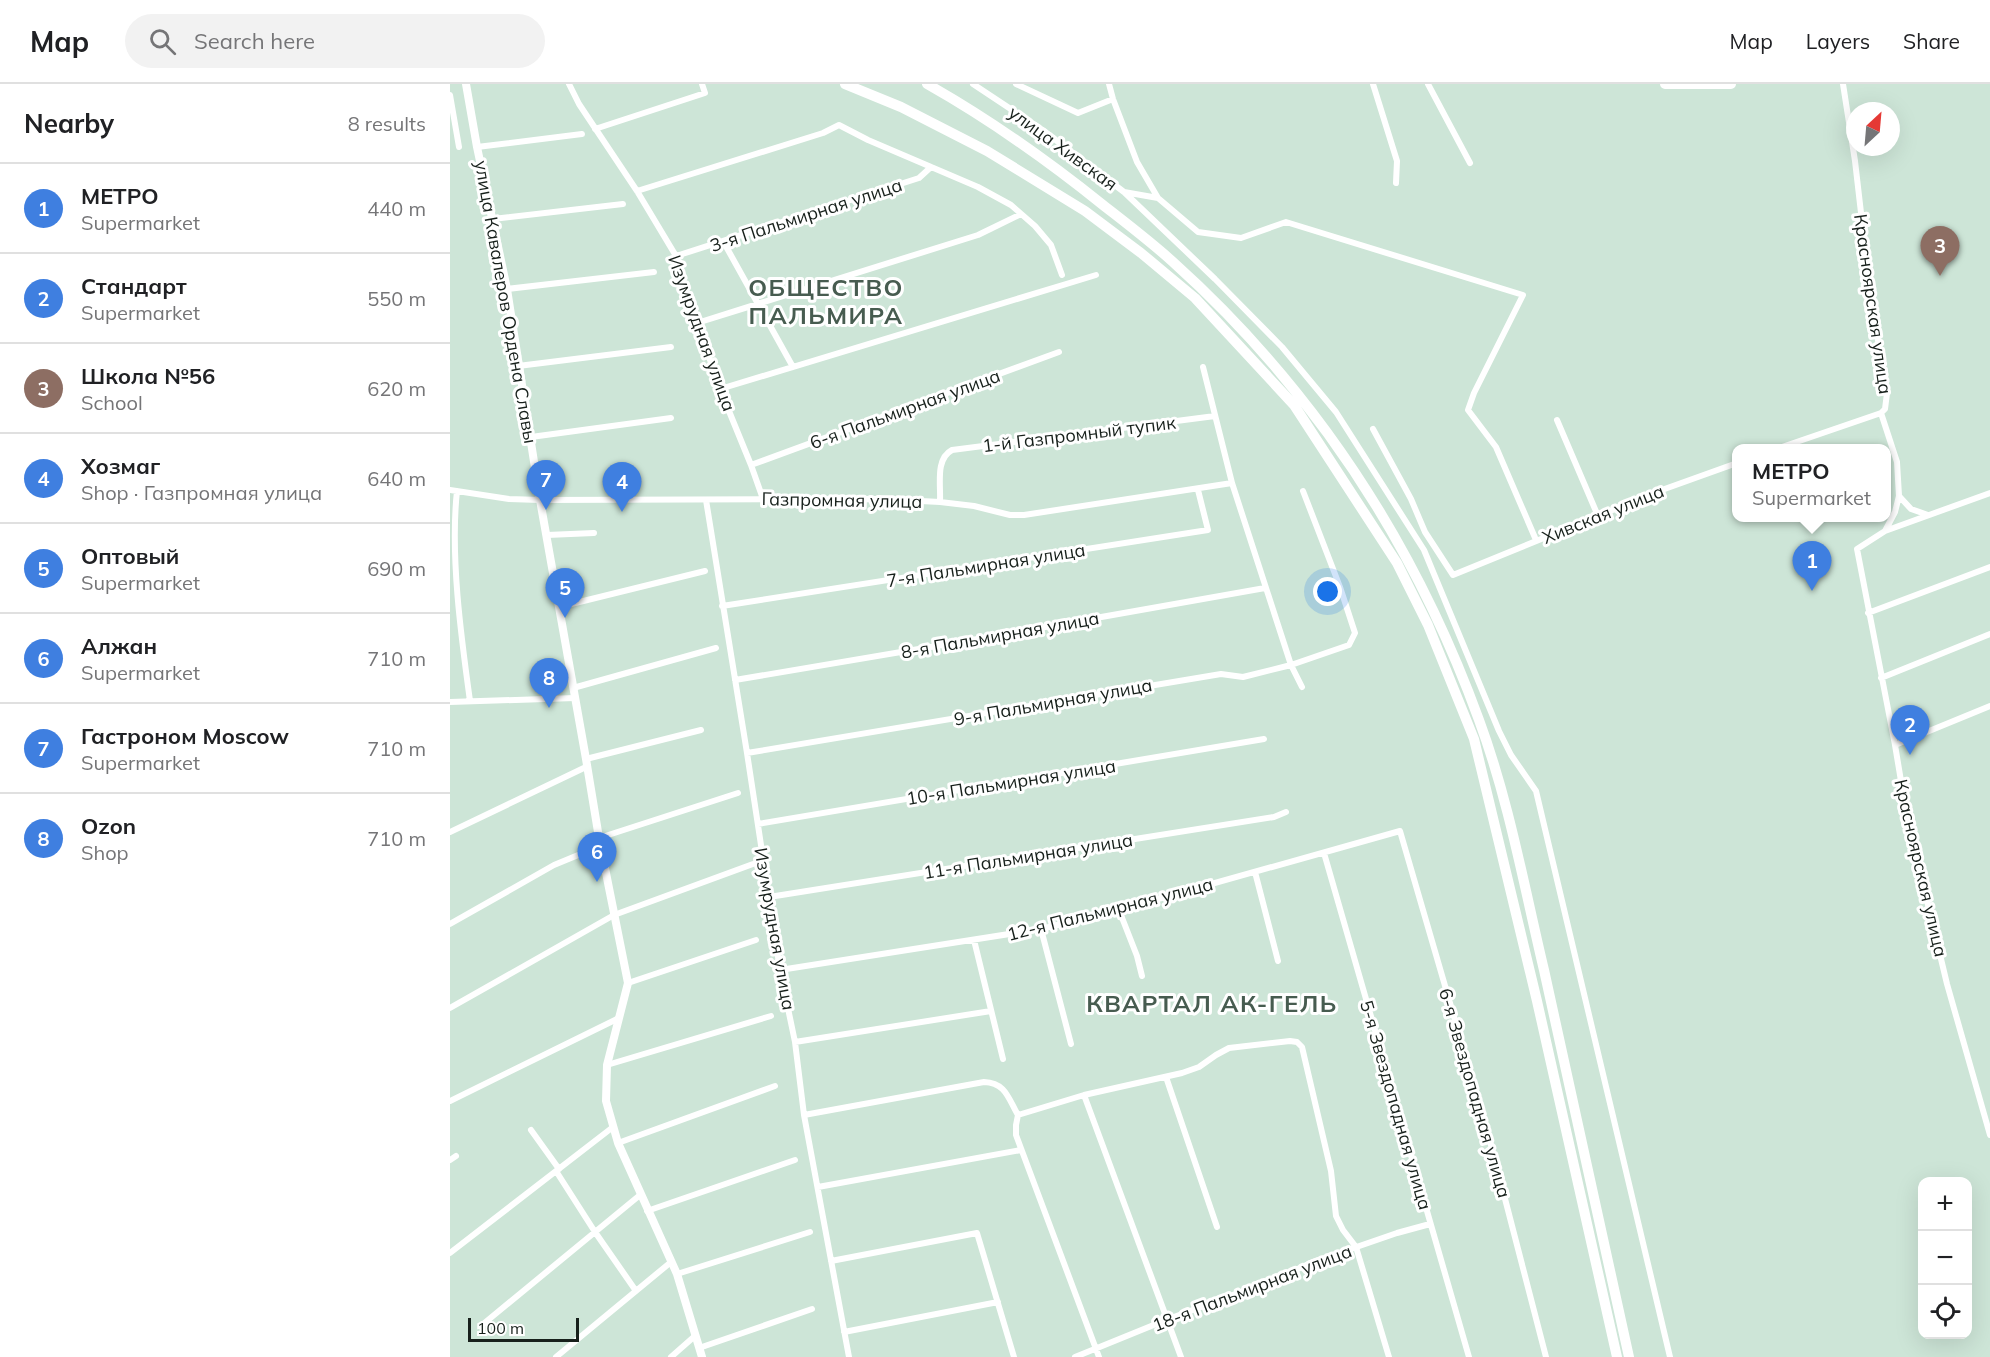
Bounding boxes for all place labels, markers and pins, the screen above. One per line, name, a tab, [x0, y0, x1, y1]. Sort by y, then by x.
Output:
pin: 3	[1920, 226, 1960, 276]
pin: 7	[526, 460, 566, 510]
pin: 4	[602, 462, 642, 512]
pin: 1	[1792, 542, 1832, 591]
pin: 5	[546, 568, 584, 618]
pin: 8	[530, 658, 568, 708]
pin: 2	[1890, 706, 1930, 755]
pin: 6	[578, 832, 616, 882]

